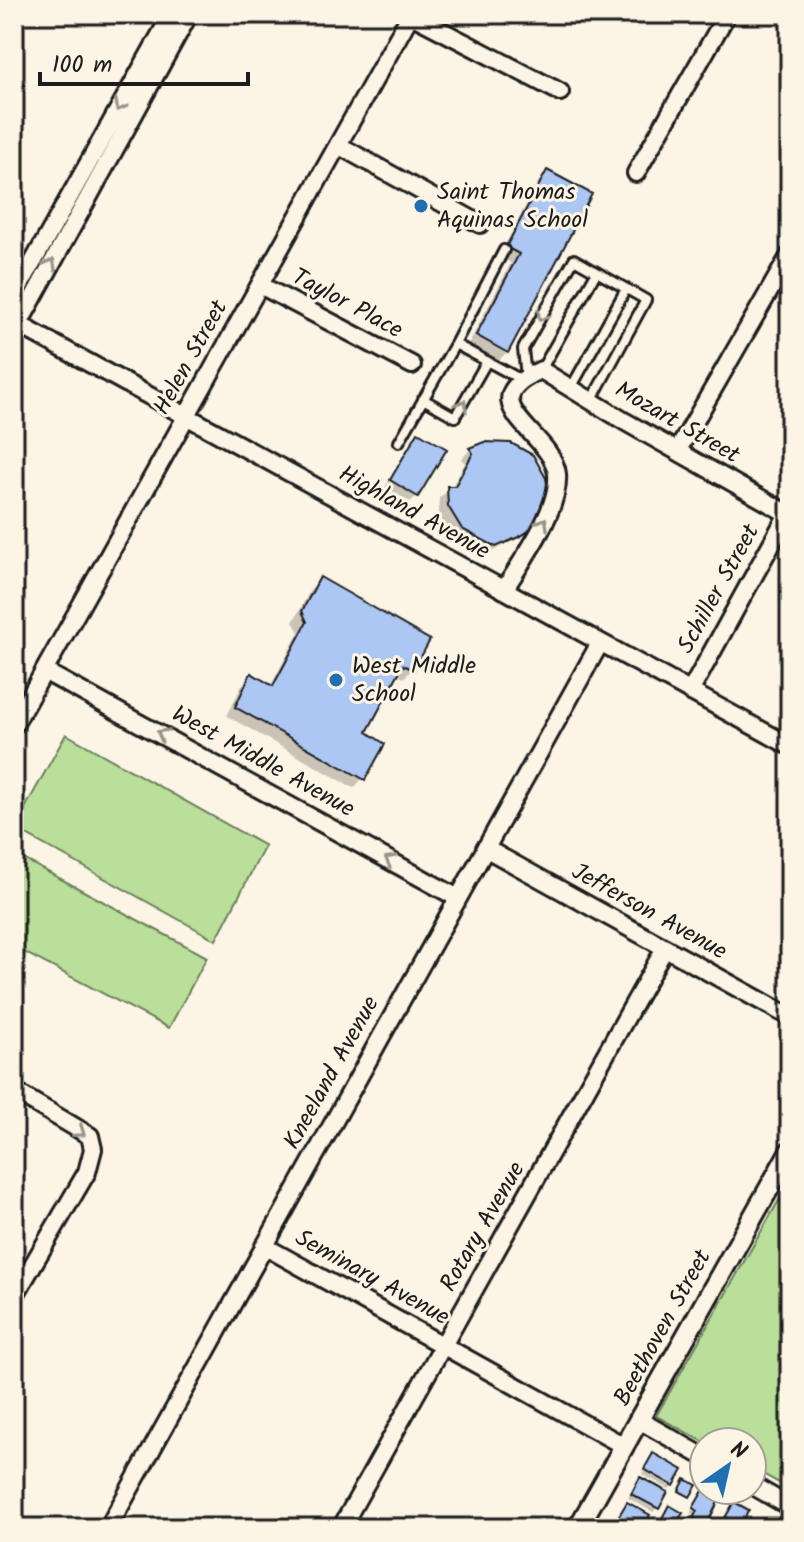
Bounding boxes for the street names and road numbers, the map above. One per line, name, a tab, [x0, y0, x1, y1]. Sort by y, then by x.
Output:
street label: Taylor Place	[284, 258, 410, 350]
street label: Helen Street	[143, 292, 239, 423]
street label: Mozart Street	[607, 371, 748, 475]
street label: Highland Avenue	[331, 455, 497, 571]
street label: Schiller Street	[667, 516, 771, 661]
street label: West Middle Avenue	[164, 695, 362, 829]
street label: Jefferson Avenue	[564, 853, 734, 971]
street label: Kneeland Avenue	[274, 989, 391, 1157]
street label: Rotary Avenue	[430, 1154, 536, 1300]
street label: Seminary Avenue	[287, 1219, 457, 1337]
street label: Beethoven Street	[604, 1242, 723, 1414]

